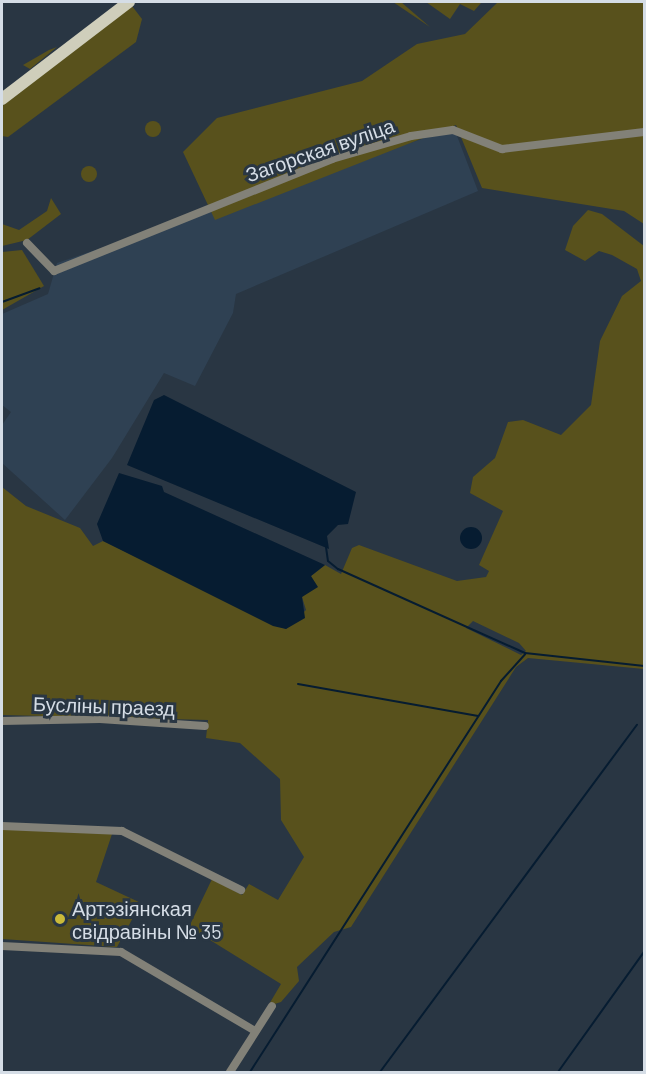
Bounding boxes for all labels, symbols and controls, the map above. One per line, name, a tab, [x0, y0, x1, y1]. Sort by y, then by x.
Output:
street label: Загорская вуліца	[242, 113, 398, 187]
street label: Бусліны праезд	[33, 692, 175, 720]
place label: Артэзіянская свідравіны № 35	[72, 896, 222, 943]
marker: Артэзіянская свідравіны № 35	[53, 912, 67, 926]

